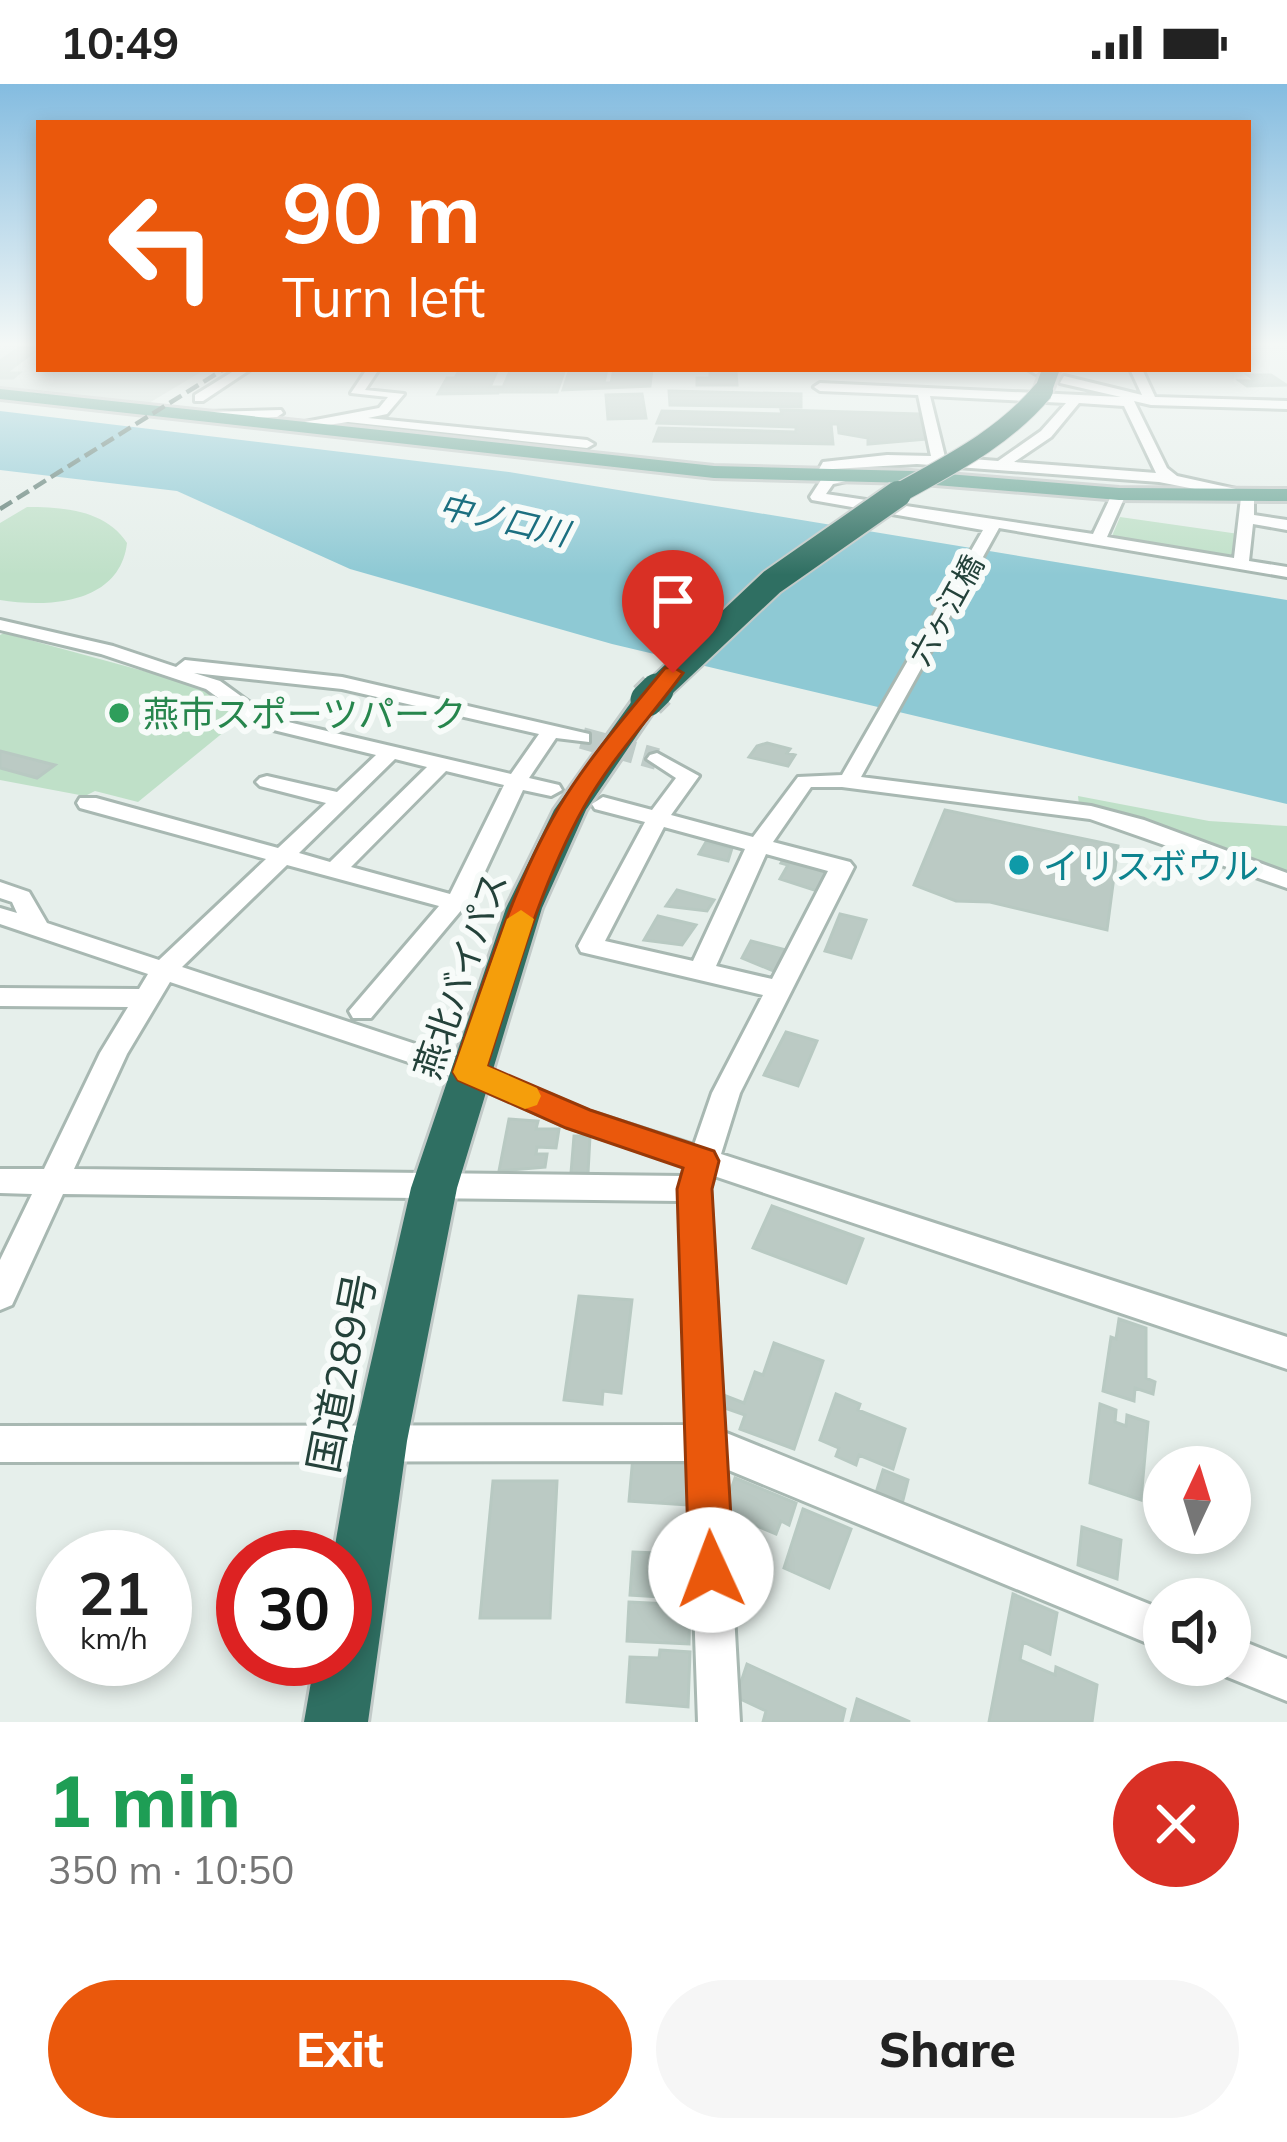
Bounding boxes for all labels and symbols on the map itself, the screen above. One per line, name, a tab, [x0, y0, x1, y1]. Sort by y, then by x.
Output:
water label: 中ノ口川	[435, 484, 576, 554]
street label: 六ヶ江橋	[900, 548, 992, 672]
pin	[622, 550, 724, 673]
place label: 燕市スポーツパーク	[143, 691, 466, 736]
marker: 燕市スポーツパーク	[106, 700, 132, 726]
place label: イリスボウル	[1043, 843, 1259, 888]
marker: イリスボウル	[1006, 852, 1032, 878]
street label: 燕北バイパス	[404, 866, 516, 1084]
street label: 国道289号	[296, 1269, 386, 1477]
north arrow	[1143, 1446, 1251, 1554]
position arrow	[648, 1507, 774, 1633]
speed limit sign: 30	[216, 1530, 372, 1686]

